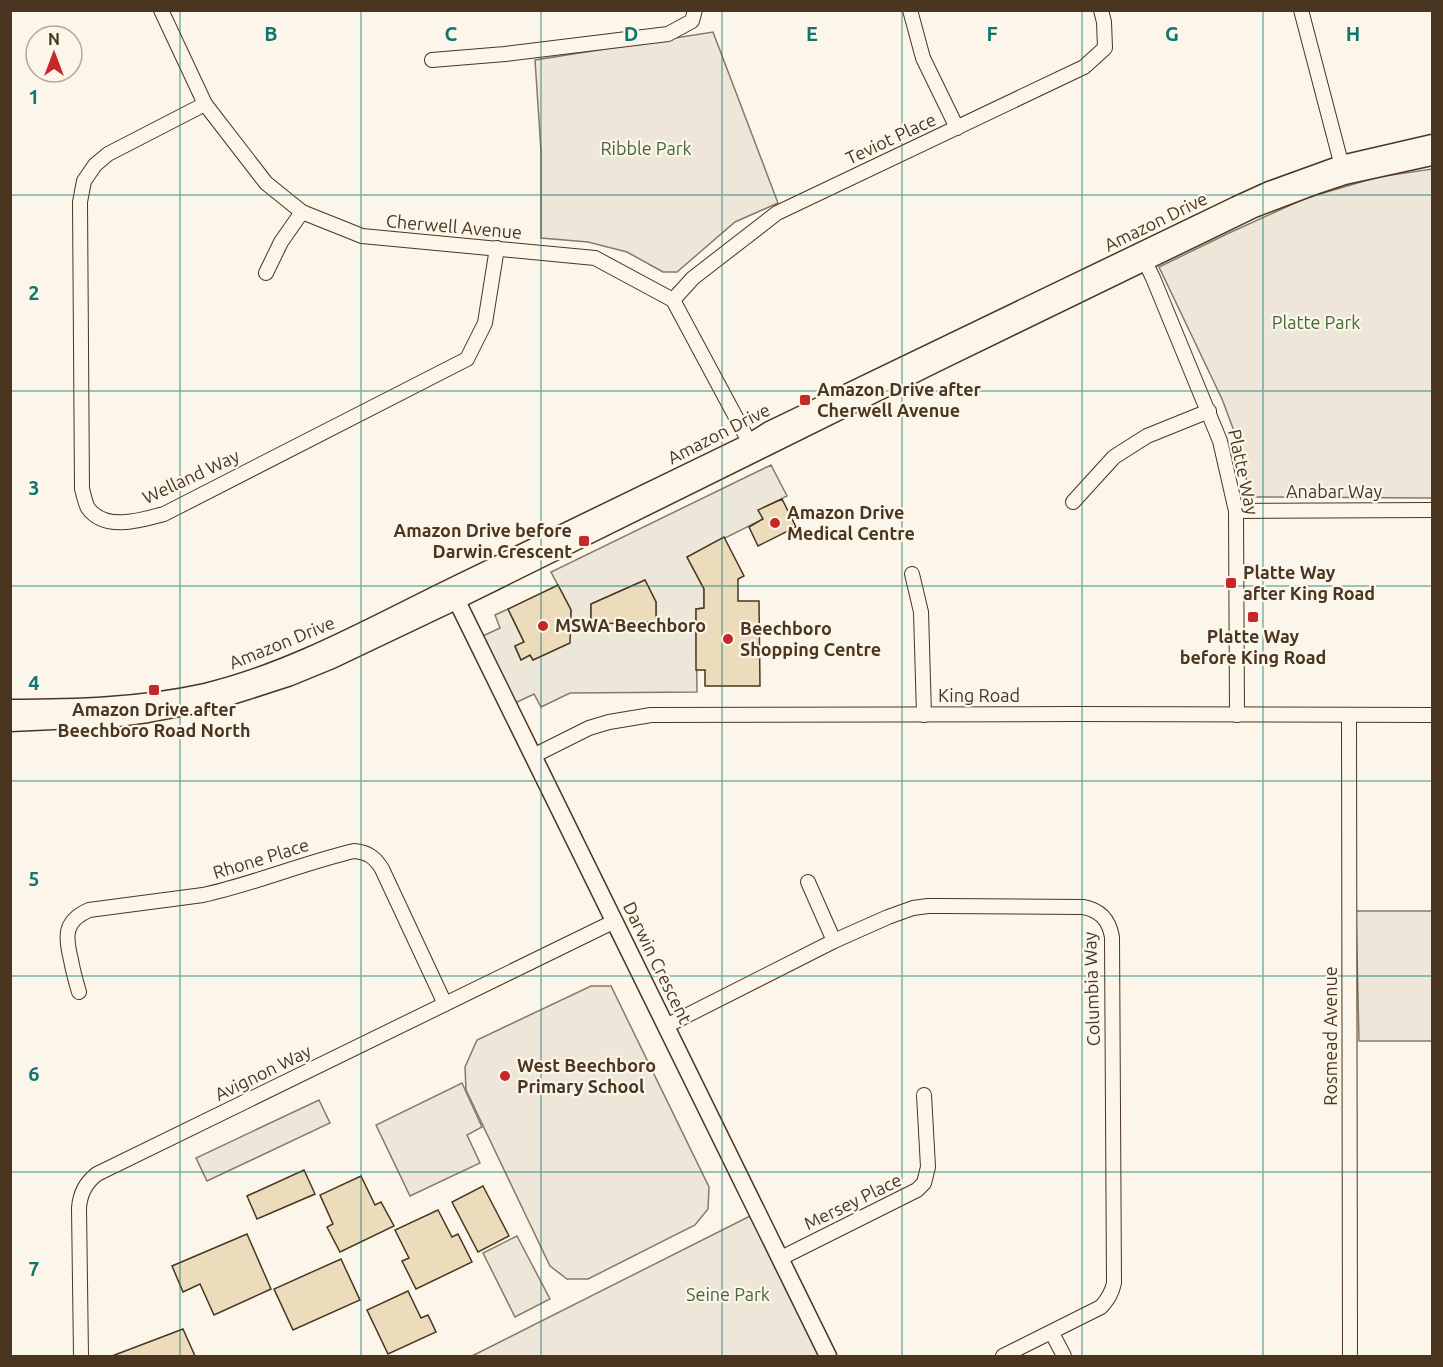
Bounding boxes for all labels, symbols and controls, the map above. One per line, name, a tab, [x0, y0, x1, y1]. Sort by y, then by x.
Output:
text: B	[264, 22, 278, 45]
text: C	[445, 22, 458, 45]
text: D	[624, 22, 638, 45]
text: E	[806, 22, 818, 45]
text: F	[986, 22, 998, 45]
text: G	[1165, 22, 1179, 45]
text: H	[1346, 22, 1360, 45]
north arrow	[24, 24, 84, 84]
text: N	[48, 30, 60, 48]
text: 1	[28, 85, 40, 108]
street label: Teviot Place	[842, 109, 939, 168]
park label: Ribble Park	[600, 138, 692, 158]
street label: Amazon Drive	[1101, 188, 1210, 255]
street label: Cherwell Avenue	[385, 210, 523, 242]
text: 2	[28, 281, 40, 304]
park label: Platte Park	[1272, 312, 1360, 332]
place label: Amazon Drive after Cherwell Avenue	[817, 379, 982, 420]
marker: Amazon Drive after Cherwell Avenue	[798, 393, 812, 407]
street label: Amazon Drive	[664, 399, 773, 467]
street label: Platte Way	[1225, 427, 1263, 517]
street label: Welland Way	[139, 445, 242, 507]
text: 3	[28, 476, 40, 499]
street label: Anabar Way	[1286, 481, 1382, 501]
place label: Amazon Drive Medical Centre	[787, 502, 915, 543]
marker: Amazon Drive Medical Centre	[768, 516, 782, 530]
place label: Amazon Drive before Darwin Crescent	[394, 520, 572, 561]
marker: Amazon Drive before Darwin Crescent	[577, 534, 591, 548]
place label: Platte Way after King Road	[1243, 562, 1375, 603]
marker: Platte Way after King Road	[1224, 576, 1238, 590]
marker: Platte Way before King Road	[1246, 610, 1260, 624]
street label: Amazon Drive	[226, 612, 337, 672]
place label: MSWA Beechboro	[555, 615, 706, 635]
place label: Beechboro Shopping Centre	[740, 618, 881, 659]
marker: MSWA Beechboro	[536, 619, 550, 633]
place label: Platte Way before King Road	[1180, 626, 1326, 667]
marker: Beechboro Shopping Centre	[721, 632, 735, 646]
text: 4	[28, 671, 40, 694]
marker: Amazon Drive after Beechboro Road North	[147, 683, 161, 697]
street label: King Road	[938, 685, 1020, 705]
place label: Amazon Drive after Beechboro Road North	[57, 699, 251, 740]
street label: Rhone Place	[210, 834, 311, 882]
text: 5	[28, 867, 40, 890]
street label: Darwin Crescent	[620, 898, 696, 1027]
street label: Columbia Way	[1079, 931, 1103, 1047]
street label: Rosmead Avenue	[1320, 966, 1340, 1106]
street label: Avignon Way	[211, 1040, 314, 1104]
place label: West Beechboro Primary School	[517, 1055, 656, 1096]
text: 6	[28, 1062, 40, 1085]
marker: West Beechboro Primary School	[498, 1069, 512, 1083]
street label: Mersey Place	[801, 1169, 905, 1233]
text: 7	[28, 1257, 40, 1280]
park label: Seine Park	[686, 1284, 770, 1304]

